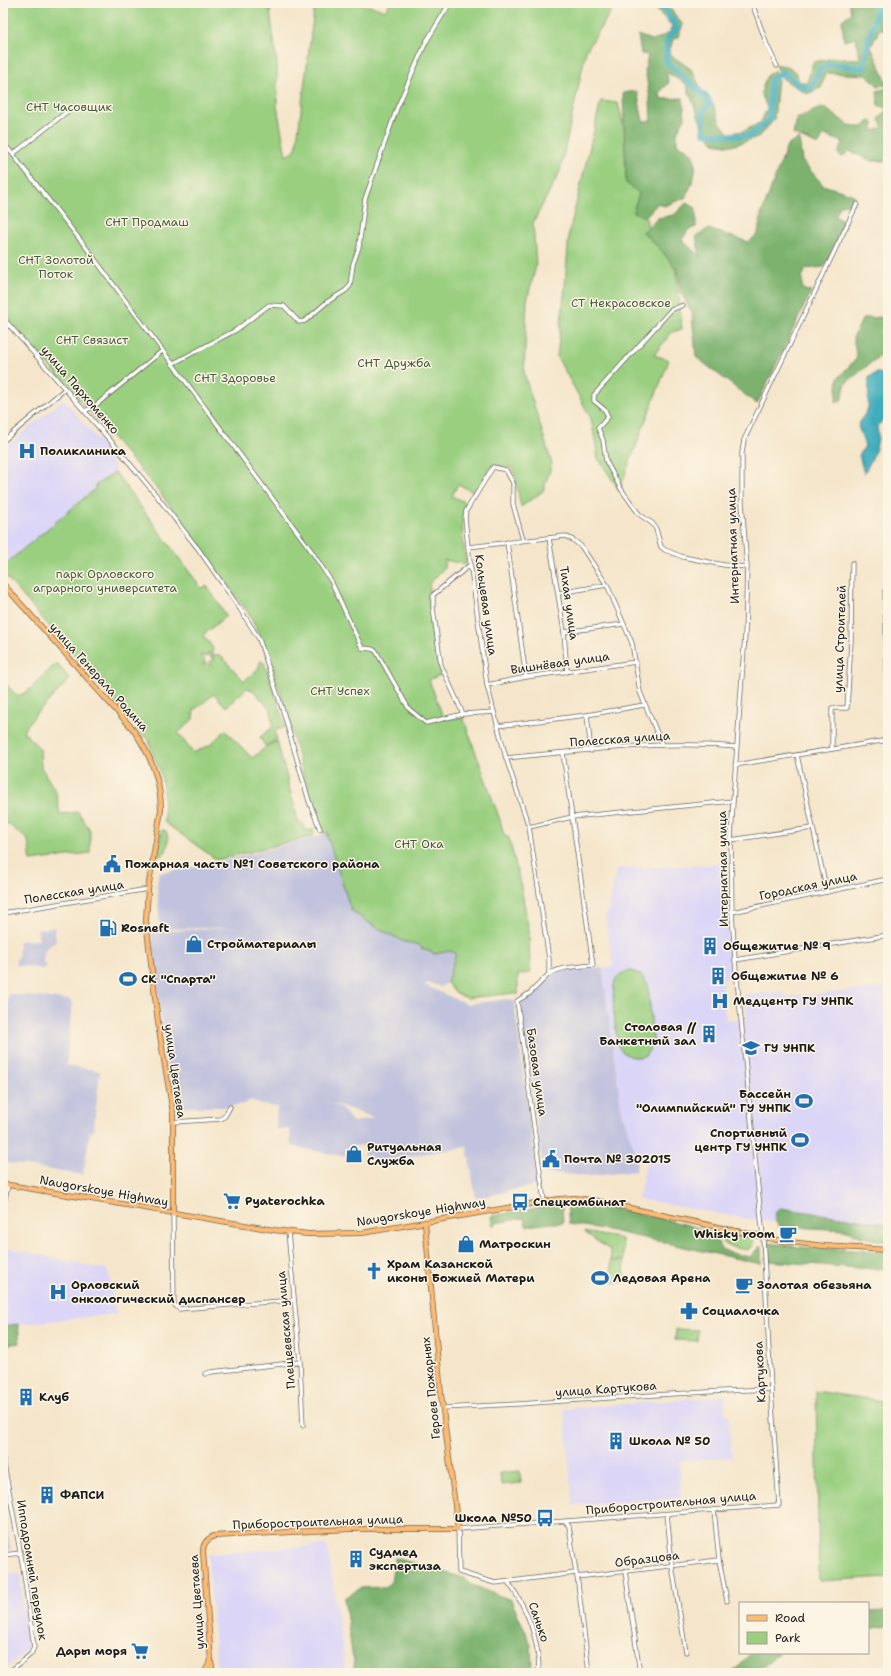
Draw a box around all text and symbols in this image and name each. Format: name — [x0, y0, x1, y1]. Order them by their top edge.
park label: СНТ Часовщик — [26, 99, 113, 115]
park label: СНТ Продмаш — [105, 214, 189, 230]
park label: СНТ Золотой Поток — [18, 252, 94, 282]
park label: СТ Некрасовское — [571, 295, 671, 311]
park label: СНТ Связист — [56, 332, 129, 348]
street label: улица Пархоменко — [37, 342, 123, 438]
park label: СНТ Дружба — [357, 355, 431, 371]
park label: СНТ Здоровье — [194, 370, 276, 386]
hospital icon: Поликлиника — [17, 441, 37, 461]
place label: Поликлиника — [40, 443, 127, 459]
street label: Интернатная улица — [723, 487, 743, 604]
street label: Кольцевая улица — [471, 553, 501, 657]
street label: Тихая улица — [556, 565, 582, 642]
park label: парк Орловского аграрного университета — [33, 566, 178, 596]
street label: улица Строителей — [830, 585, 850, 693]
street label: улица Генерала Родина — [46, 619, 153, 735]
street label: Вишнёвая улица — [509, 648, 611, 678]
park label: СНТ Успех — [310, 683, 370, 699]
street label: Полесская улица — [569, 727, 671, 750]
street label: Интернатная улица — [714, 810, 732, 927]
park label: СНТ Ока — [394, 836, 444, 852]
public building icon: Пожарная часть №1 Советского района — [102, 854, 122, 874]
place label: Пожарная часть №1 Советского района — [125, 856, 380, 872]
street label: Городская улица — [758, 868, 859, 904]
street label: Полесская улица — [23, 876, 125, 908]
fuel station icon: Rosneft — [98, 918, 118, 938]
place label: Rosneft — [121, 920, 170, 936]
shop icon: Стройматериалы — [184, 934, 204, 954]
place label: Стройматериалы — [207, 936, 317, 952]
building icon: Общежитие № 9 — [700, 936, 720, 956]
place label: Общежитие № 9 — [723, 938, 831, 954]
building icon: Общежитие № 6 — [708, 966, 728, 986]
place label: Общежитие № 6 — [731, 968, 839, 984]
sports icon: СК "Спарта" — [118, 969, 138, 989]
place label: СК "Спарта" — [141, 971, 216, 987]
hospital icon: Медцентр ГУ УНПК — [710, 991, 730, 1011]
place label: Медцентр ГУ УНПК — [733, 993, 854, 1009]
place label: Столовая // Банкетный зал — [599, 1019, 697, 1049]
street label: улица Цветаева — [160, 1023, 190, 1120]
building icon: Столовая // Банкетный зал — [699, 1024, 719, 1044]
street label: Базовая улица — [523, 1027, 551, 1118]
school or university icon: ГУ УНПК — [741, 1038, 761, 1058]
place label: ГУ УНПК — [764, 1040, 816, 1056]
place label: Бассейн "Олимпийский" ГУ УНПК — [636, 1086, 792, 1116]
sports icon: Бассейн "Олимпийский" ГУ УНПК — [794, 1091, 814, 1111]
place label: Спортивный центр ГУ УНПК — [694, 1125, 788, 1155]
sports icon: Спортивный центр ГУ УНПК — [790, 1130, 810, 1150]
place label: Ритуальная Служба — [367, 1139, 442, 1169]
shop icon: Ритуальная Служба — [344, 1144, 364, 1164]
public building icon: Почта № 302015 — [541, 1149, 561, 1169]
place label: Почта № 302015 — [564, 1151, 671, 1167]
street label: Naugorskoye Highway — [38, 1172, 170, 1210]
supermarket icon: Pyaterochka — [222, 1191, 242, 1211]
bus stop icon: Спецкомбинат — [510, 1192, 530, 1212]
place label: Pyaterochka — [245, 1193, 325, 1209]
street label: Naugorskoye Highway — [355, 1194, 487, 1230]
place label: Спецкомбинат — [533, 1194, 627, 1210]
cafe icon: Whisky room — [778, 1224, 798, 1244]
place label: Whisky room — [694, 1226, 775, 1242]
shop icon: Матроскин — [456, 1234, 476, 1254]
place label: Матроскин — [479, 1236, 551, 1252]
place label: Храм Казанской иконы Божией Матери — [387, 1256, 535, 1286]
church icon: Храм Казанской иконы Божией Матери — [364, 1261, 384, 1281]
sports icon: Ледовая Арена — [590, 1268, 610, 1288]
street label: Плещеевская улица — [273, 1270, 299, 1390]
place label: Ледовая Арена — [613, 1270, 711, 1286]
cafe icon: Золотая обезьяна — [734, 1275, 754, 1295]
place label: Орловский онкологический диспансер — [71, 1277, 246, 1307]
place label: Золотая обезьяна — [757, 1277, 872, 1293]
hospital icon: Орловский онкологический диспансер — [48, 1282, 68, 1302]
pharmacy icon: Социалочка — [679, 1301, 699, 1321]
place label: Социалочка — [702, 1303, 780, 1319]
street label: Героев Пожарных — [418, 1336, 444, 1440]
street label: Картукова — [750, 1340, 770, 1403]
street label: улица Картукова — [555, 1377, 658, 1401]
building icon: Клуб — [16, 1387, 36, 1407]
place label: Клуб — [39, 1389, 69, 1405]
building icon: Школа № 50 — [606, 1431, 626, 1451]
place label: Школа № 50 — [629, 1433, 710, 1449]
building icon: ФАПСИ — [37, 1485, 57, 1505]
place label: ФАПСИ — [60, 1487, 104, 1503]
street label: Приборостроительная улица — [585, 1488, 757, 1518]
street label: Ипподромный переулок — [13, 1499, 51, 1642]
bus stop icon: Школа №50 — [535, 1508, 555, 1528]
place label: Школа №50 — [455, 1510, 532, 1526]
street label: Приборостроительная улица — [232, 1511, 404, 1533]
place label: Судмед экспертиза — [369, 1544, 442, 1574]
street label: Образцова — [614, 1547, 681, 1571]
building icon: Судмед экспертиза — [346, 1549, 366, 1569]
street label: улица Цветаева — [186, 1553, 208, 1650]
street label: Санько — [525, 1600, 553, 1644]
legend — [739, 1602, 869, 1654]
text: Road — [775, 1610, 806, 1626]
text: Park — [775, 1630, 801, 1646]
supermarket icon: Дары моря — [130, 1641, 150, 1661]
place label: Дары моря — [56, 1643, 127, 1659]

